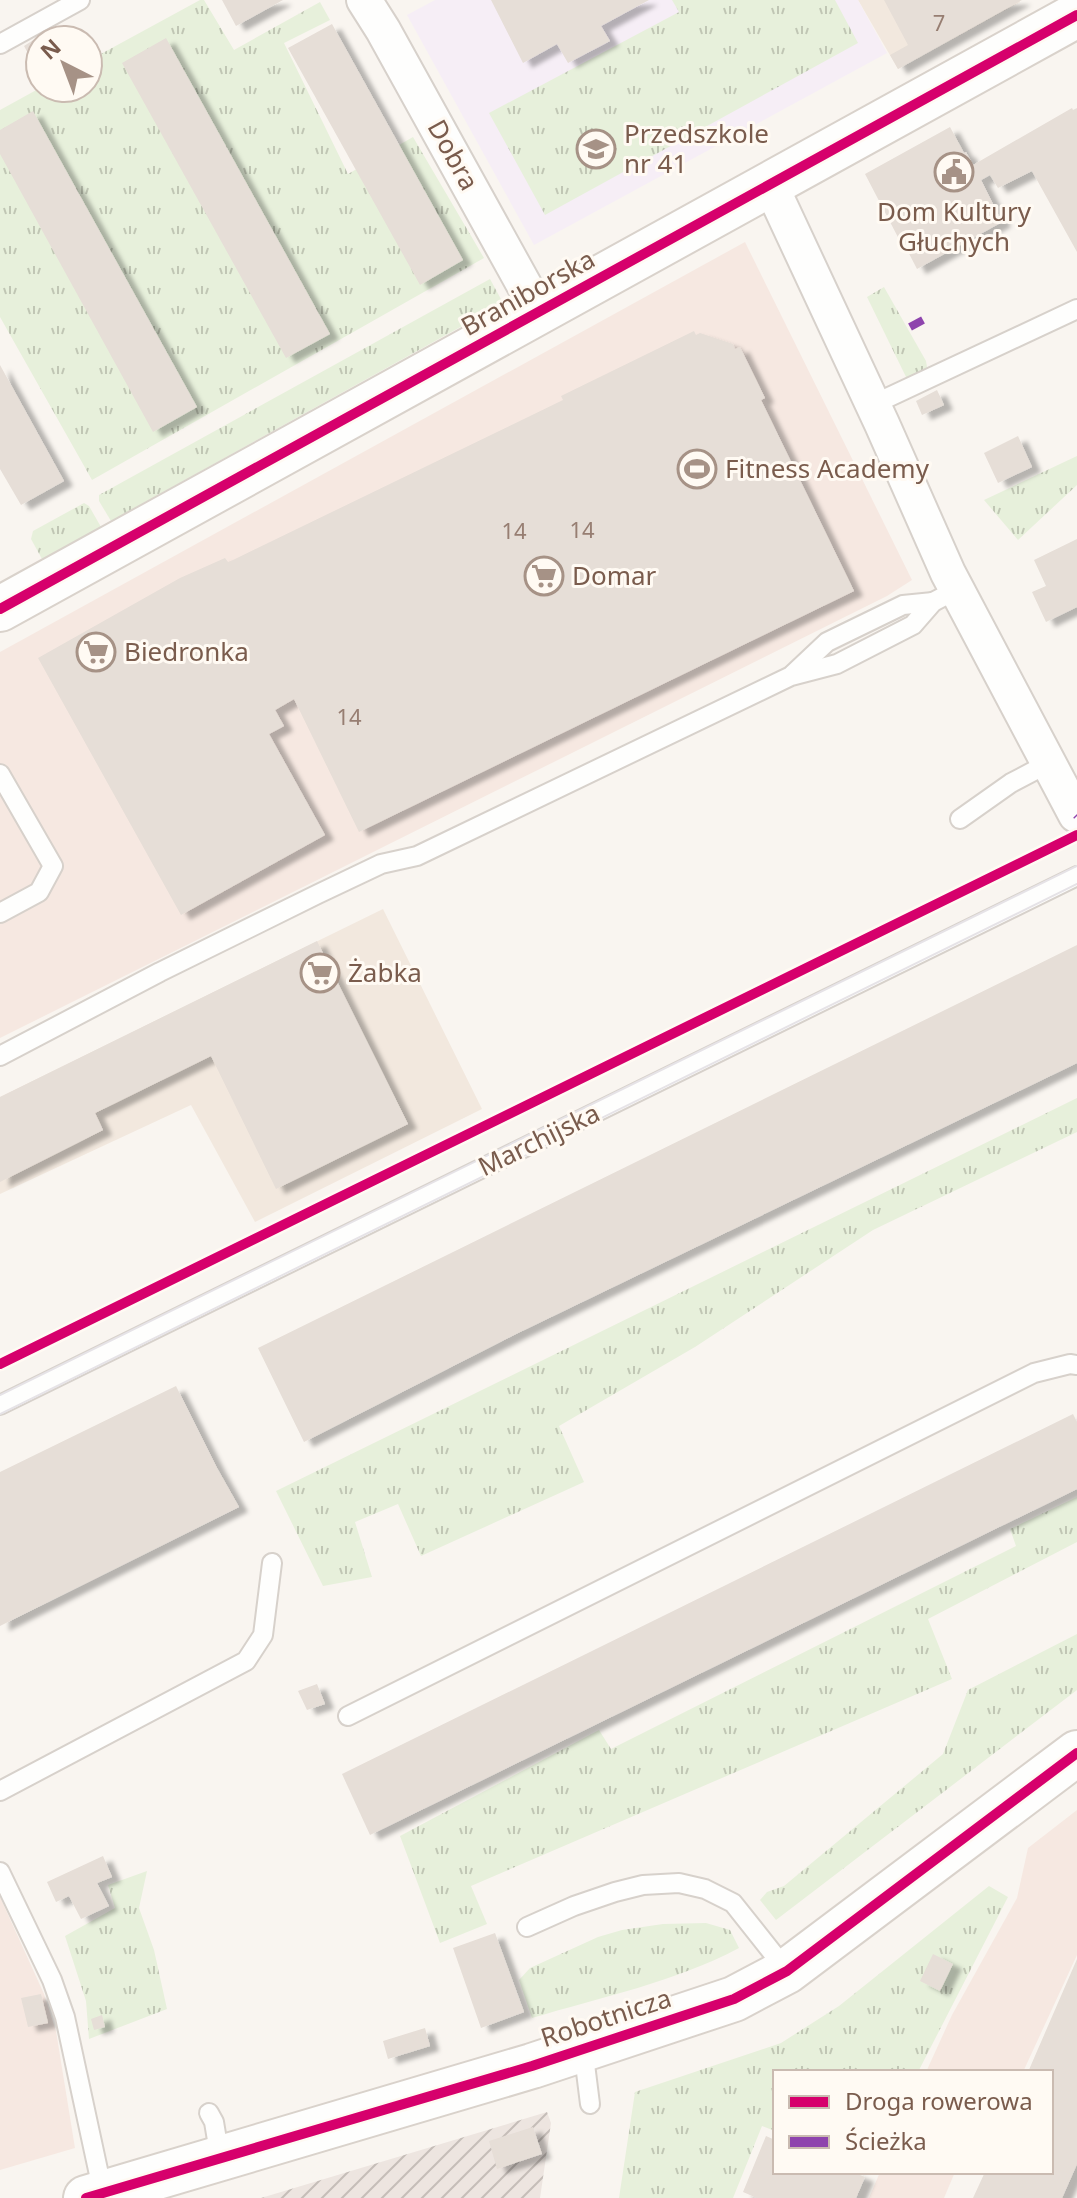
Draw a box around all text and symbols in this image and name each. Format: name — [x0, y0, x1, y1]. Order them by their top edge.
house number: 7 — [933, 7, 945, 37]
north arrow — [24, 24, 104, 104]
text: N — [33, 31, 67, 66]
street label: Dobra — [420, 113, 488, 196]
place label: Przedszkole nr 41 — [624, 115, 769, 181]
school or university icon: Przedszkole nr 41 — [575, 128, 617, 170]
public building icon: Dom Kultury Głuchych — [933, 151, 975, 193]
place label: Dom Kultury Głuchych — [877, 193, 1032, 259]
street label: Braniborska — [454, 241, 601, 344]
sports icon: Fitness Academy — [676, 448, 718, 490]
place label: Fitness Academy — [725, 450, 930, 486]
house number: 14 — [569, 514, 595, 544]
house number: 14 — [501, 515, 527, 545]
supermarket icon: Domar — [523, 555, 565, 597]
place label: Domar — [572, 557, 657, 593]
supermarket icon: Biedronka — [75, 631, 117, 673]
place label: Biedronka — [124, 633, 249, 669]
house number: 14 — [336, 701, 362, 731]
supermarket icon: Żabka — [299, 952, 341, 994]
place label: Żabka — [348, 954, 422, 990]
street label: Marchijska — [472, 1094, 605, 1184]
street label: Robotnicza — [536, 1979, 675, 2055]
legend — [773, 2070, 1053, 2174]
text: Droga rowerowa — [845, 2084, 1033, 2117]
text: Ścieżka — [845, 2124, 927, 2157]

